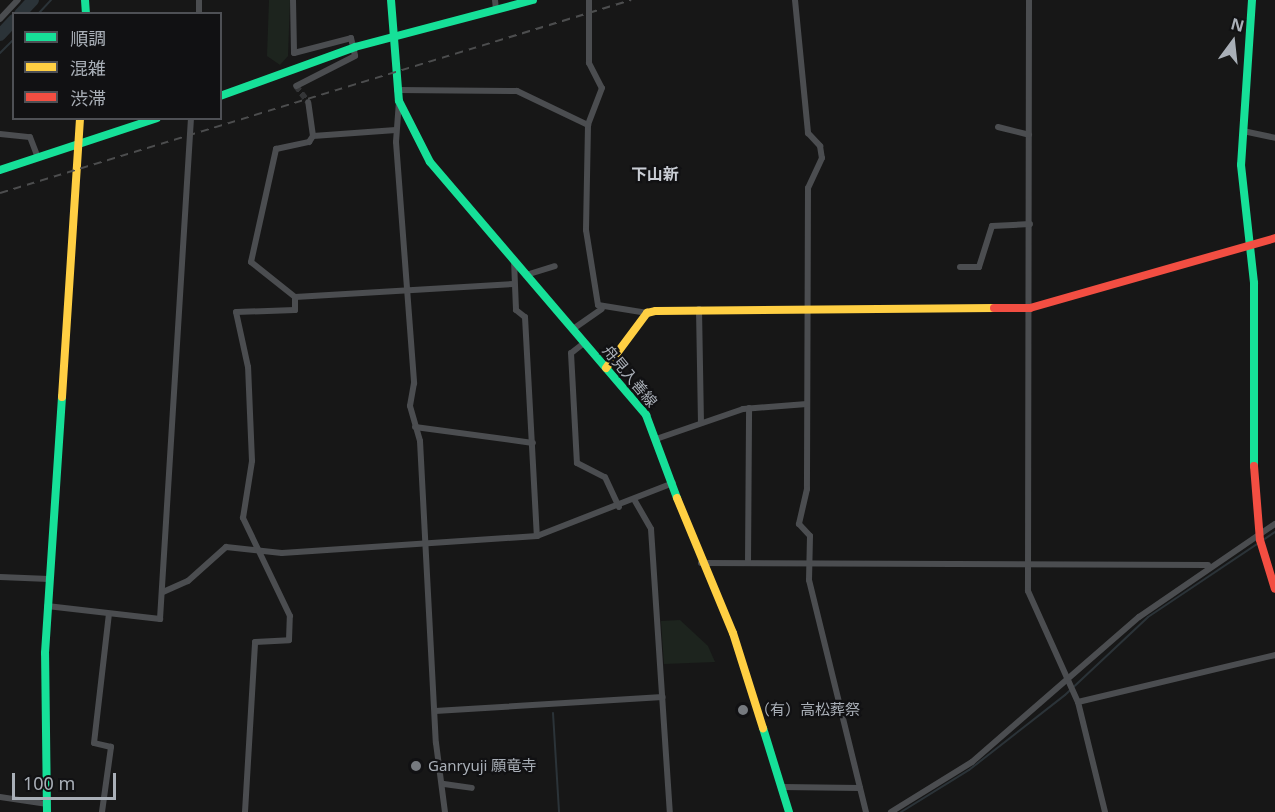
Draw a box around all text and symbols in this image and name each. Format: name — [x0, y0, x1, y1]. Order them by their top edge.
legend — [12, 12, 222, 120]
north arrow — [1203, 12, 1263, 72]
text: N — [1229, 12, 1247, 37]
text: 順調 — [70, 26, 106, 50]
text: 混雑 — [70, 56, 106, 80]
text: 渋滞 — [70, 86, 106, 110]
district label: 下山新 — [631, 164, 679, 184]
street label: 舟見入善線 — [599, 341, 661, 411]
place label: （有）高松葬祭 — [755, 701, 860, 719]
marker: （有）高松葬祭 — [736, 703, 750, 717]
place label: Ganryuji 願竜寺 — [428, 757, 536, 775]
marker: Ganryuji 願竜寺 — [409, 759, 423, 773]
scale bar — [15, 761, 118, 799]
text: 100 m — [23, 771, 75, 795]

